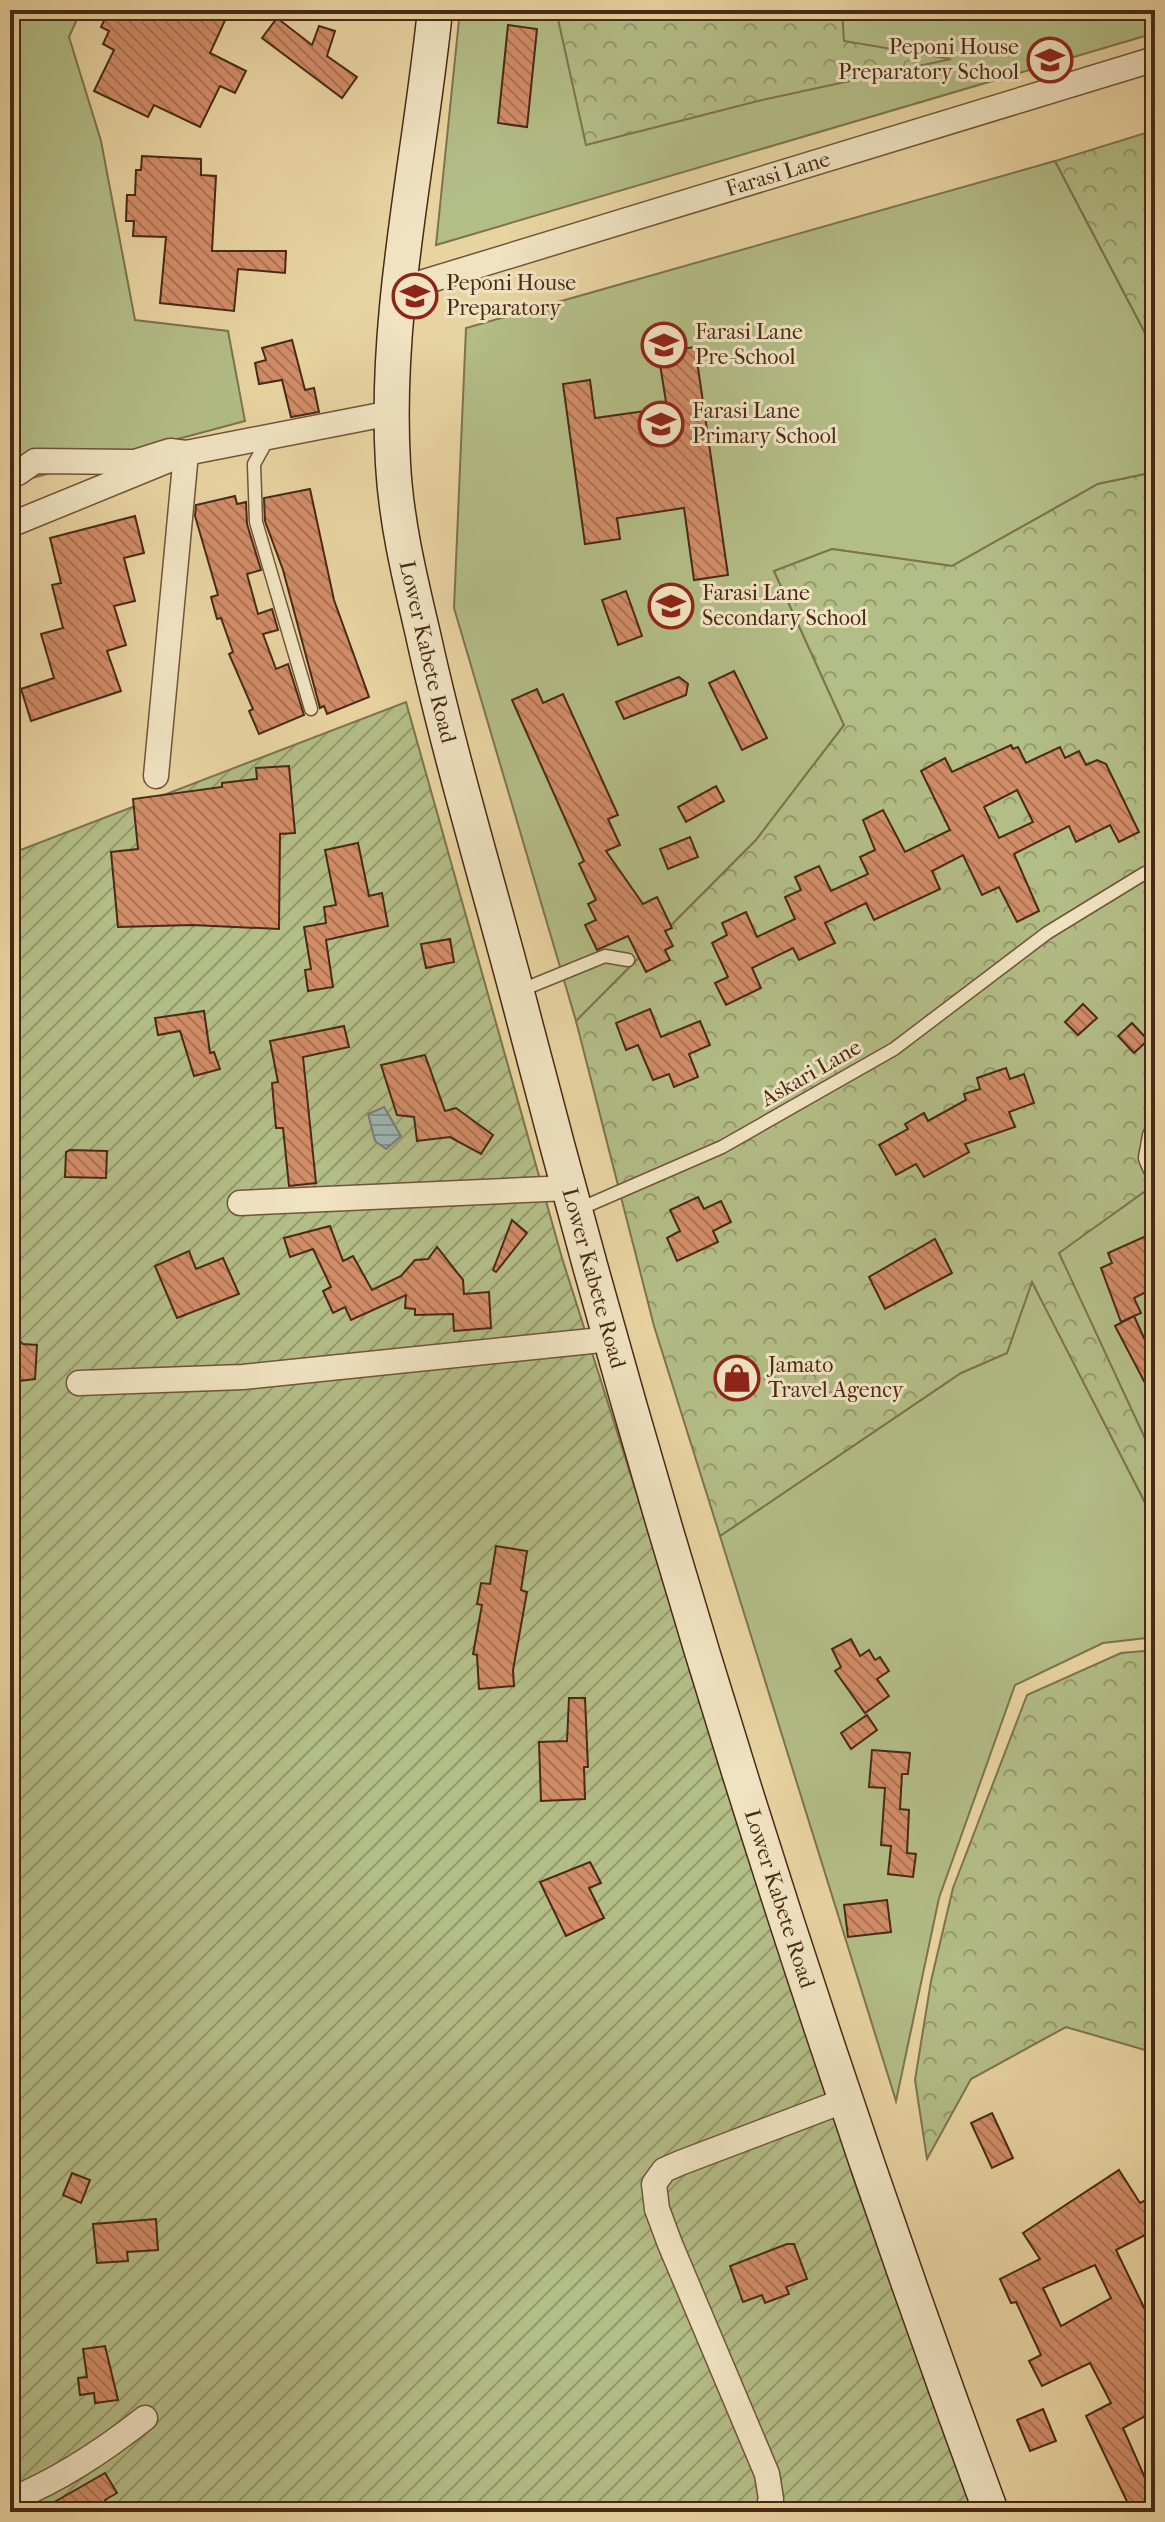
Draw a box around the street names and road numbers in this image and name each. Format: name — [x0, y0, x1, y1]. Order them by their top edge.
street label: Farasi Lane — [722, 146, 833, 202]
street label: Lower Kabete Road — [394, 559, 462, 747]
street label: Askari Lane — [755, 1034, 866, 1113]
street label: Lower Kabete Road — [556, 1185, 631, 1372]
street label: Lower Kabete Road — [739, 1806, 821, 1993]

